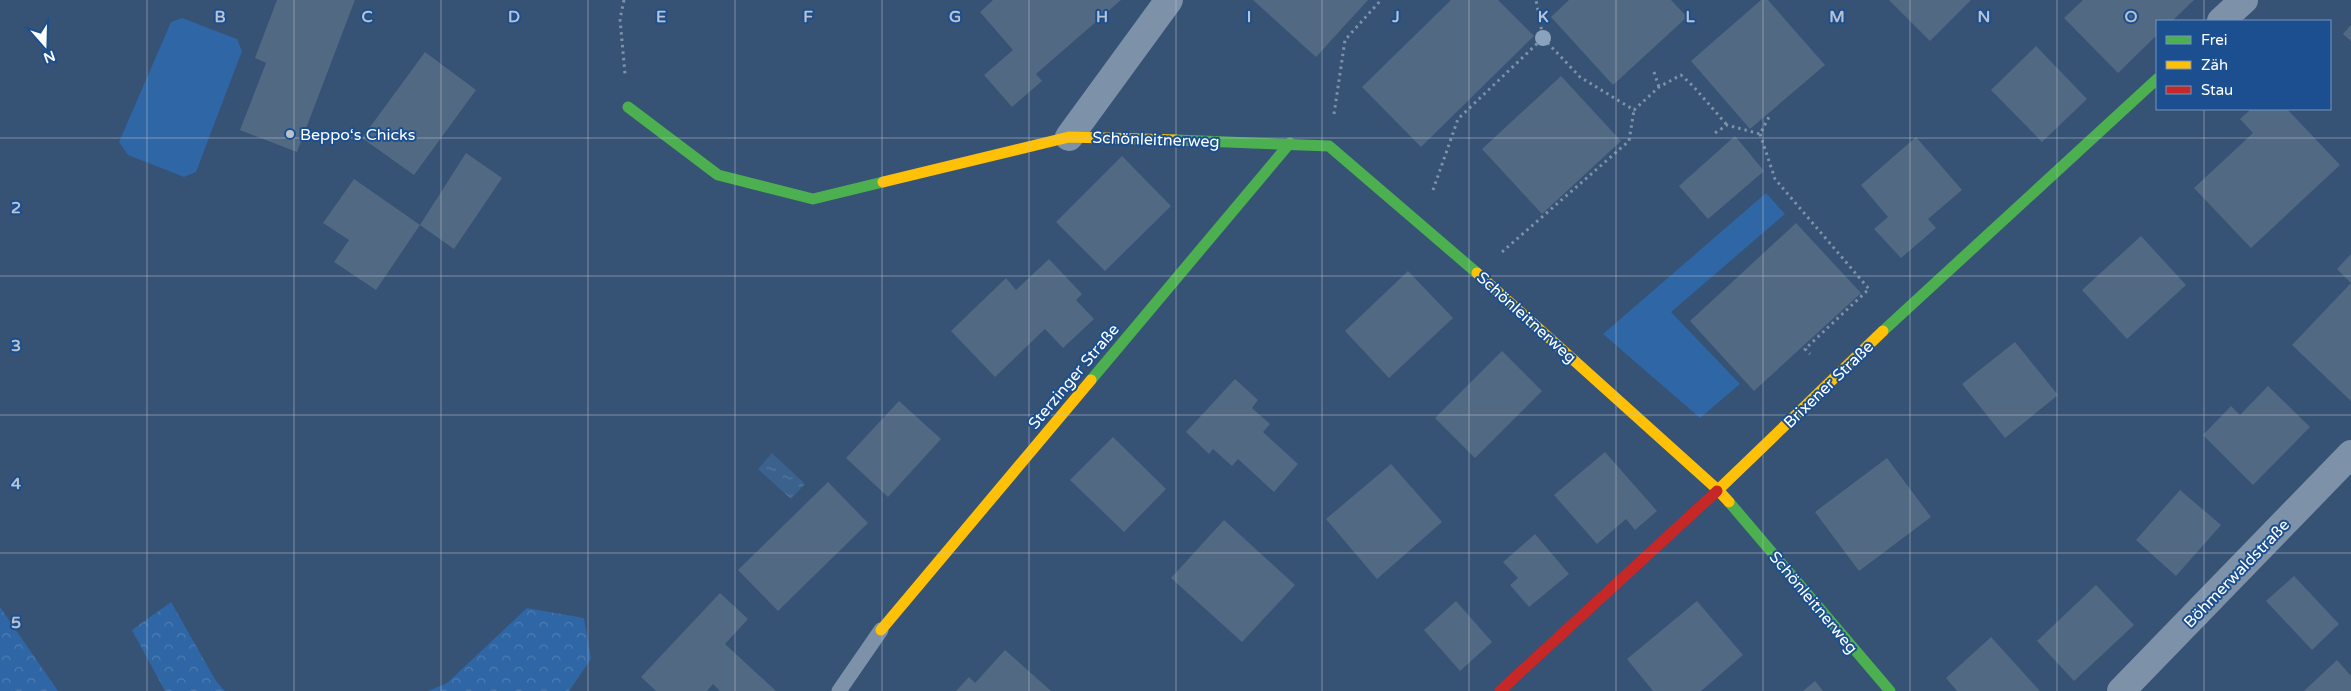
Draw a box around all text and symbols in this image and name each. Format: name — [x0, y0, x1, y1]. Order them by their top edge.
text: B — [214, 7, 226, 27]
text: C — [361, 7, 373, 27]
text: D — [508, 7, 520, 27]
text: E — [656, 7, 666, 27]
text: F — [803, 7, 813, 27]
text: G — [949, 7, 961, 27]
text: H — [1096, 7, 1108, 27]
text: I — [1247, 7, 1251, 27]
text: J — [1391, 7, 1400, 27]
text: K — [1538, 7, 1549, 27]
text: L — [1685, 7, 1695, 27]
text: M — [1829, 7, 1845, 27]
text: N — [1978, 7, 1990, 27]
text: O — [2125, 7, 2138, 27]
north arrow — [20, 20, 70, 70]
legend — [2156, 20, 2331, 110]
text: Frei — [2201, 31, 2227, 49]
text: N — [41, 47, 57, 67]
text: Zäh — [2201, 56, 2228, 74]
text: Stau — [2201, 81, 2233, 99]
place label: Beppo‘s Chicks — [300, 125, 415, 145]
marker: Beppo‘s Chicks — [284, 128, 296, 140]
street label: Schönleitnerweg — [1092, 128, 1220, 152]
text: 2 — [11, 198, 21, 218]
street label: Schönleitnerweg — [1472, 268, 1580, 368]
street label: Sterzinger Straße — [1024, 320, 1124, 433]
text: 3 — [11, 336, 21, 356]
street label: Brixener Straße — [1780, 337, 1878, 433]
text: 4 — [11, 474, 21, 494]
street label: Böhmerwaldstraße — [2180, 515, 2294, 632]
street label: Schönleitnerweg — [1765, 547, 1862, 658]
text: 5 — [11, 613, 21, 633]

